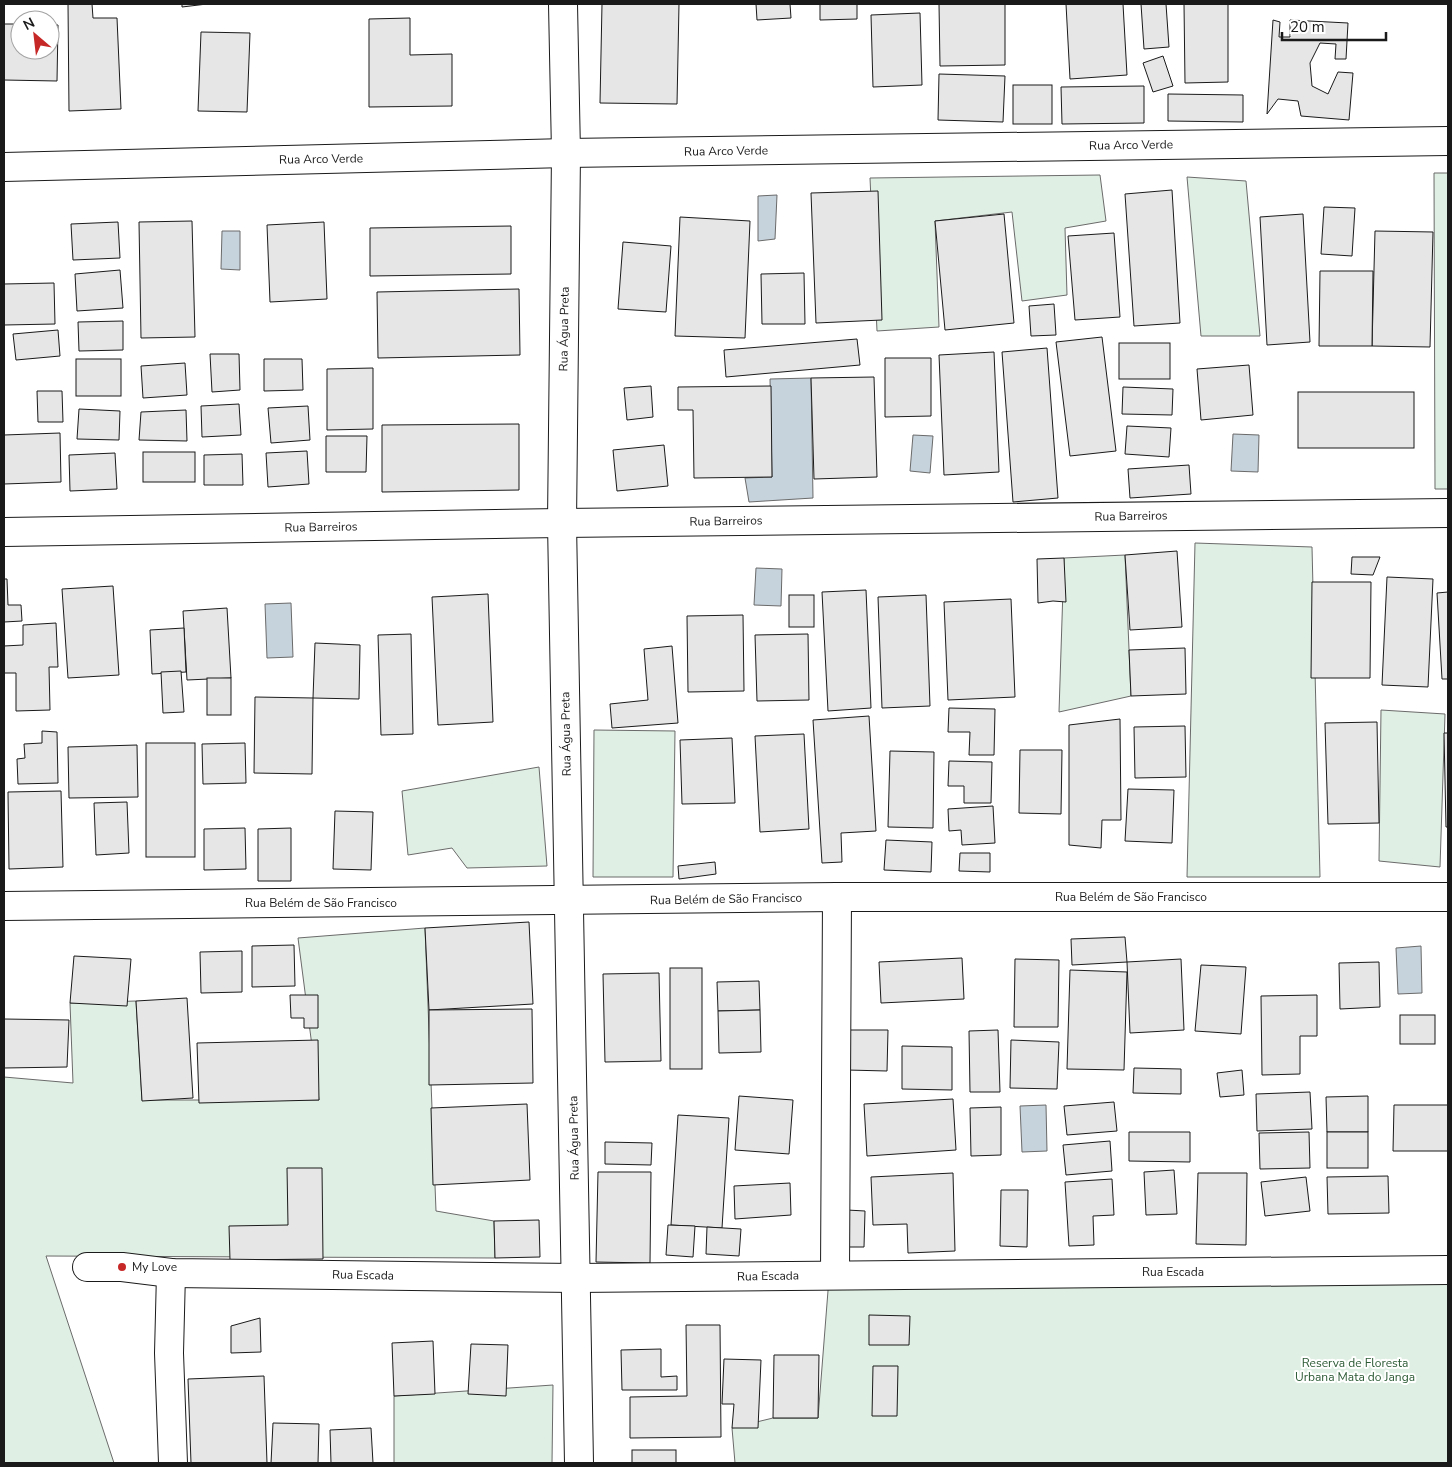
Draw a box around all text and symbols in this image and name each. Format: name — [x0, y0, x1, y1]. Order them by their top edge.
north arrow — [10, 10, 60, 60]
scale bar — [1282, 10, 1386, 42]
text: N — [20, 13, 38, 35]
text: 20 m — [1290, 17, 1325, 37]
street label: Rua Arco Verde — [1089, 136, 1173, 154]
street label: Rua Arco Verde — [684, 142, 768, 160]
street label: Rua Arco Verde — [279, 150, 363, 168]
street label: Rua Água Preta — [555, 286, 573, 372]
street label: Rua Barreiros — [1094, 507, 1168, 525]
street label: Rua Barreiros — [689, 512, 763, 530]
street label: Rua Barreiros — [284, 518, 358, 536]
street label: Rua Água Preta — [557, 691, 575, 777]
street label: Rua Belém de São Francisco — [1055, 889, 1207, 905]
street label: Rua Belém de São Francisco — [650, 890, 802, 908]
street label: Rua Belém de São Francisco — [245, 895, 397, 911]
street label: Rua Água Preta — [565, 1095, 583, 1181]
place label: My Love — [132, 1259, 177, 1275]
marker: My Love — [116, 1261, 128, 1273]
street label: Rua Escada — [1142, 1264, 1204, 1280]
street label: Rua Escada — [332, 1266, 394, 1284]
street label: Rua Escada — [737, 1267, 799, 1285]
park label: Reserva de Floresta Urbana Mata do Janga — [1295, 1355, 1415, 1385]

